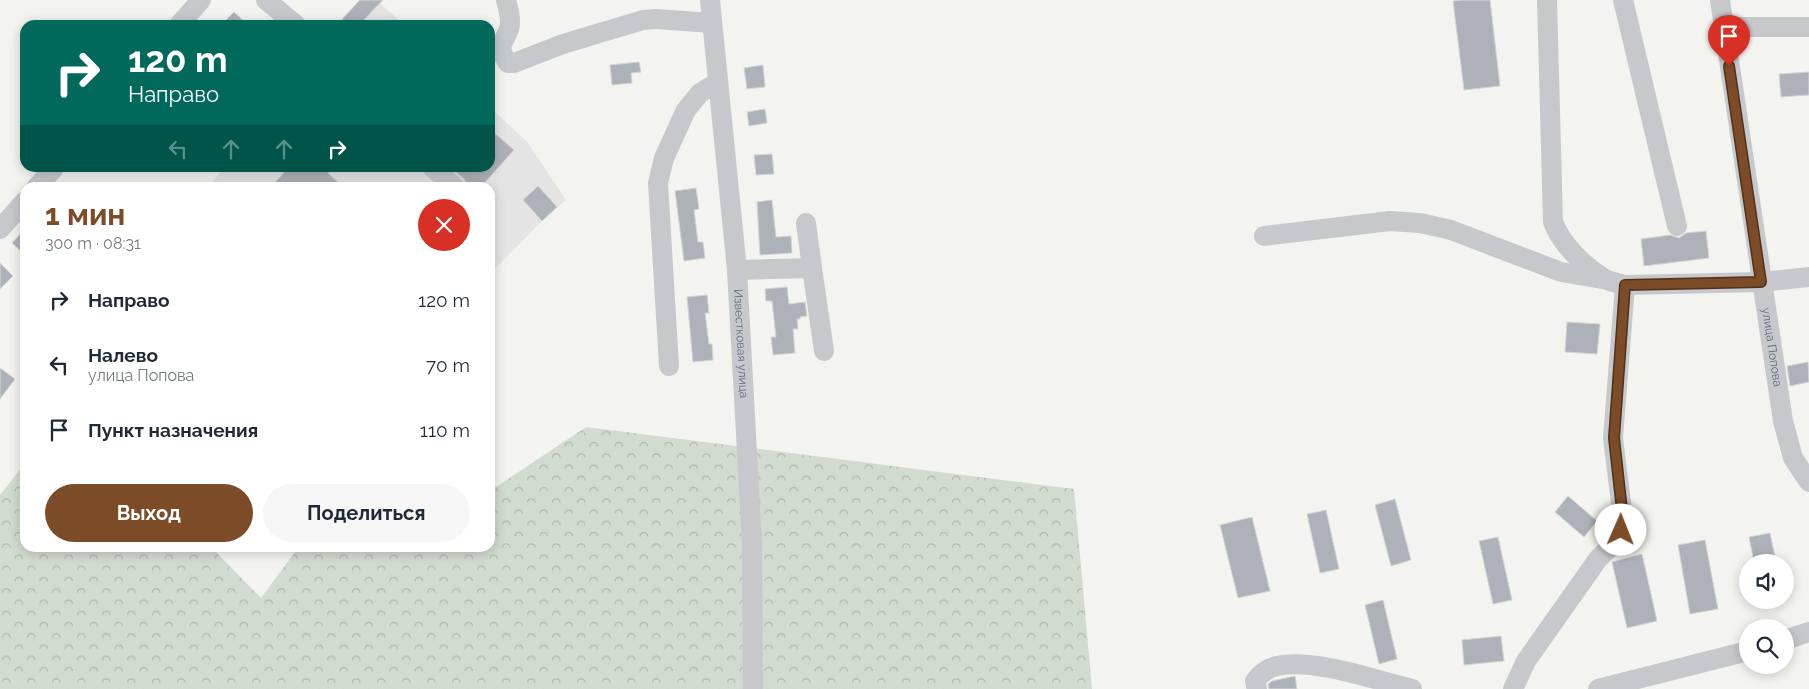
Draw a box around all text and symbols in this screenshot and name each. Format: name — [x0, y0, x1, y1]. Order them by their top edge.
pin — [1708, 15, 1750, 66]
icon: arrive — [1715, 22, 1743, 50]
text: 120 m — [128, 39, 228, 80]
icon: right — [45, 40, 110, 105]
text: Направо — [128, 81, 219, 107]
icon: left — [164, 135, 192, 163]
icon: ahead — [217, 135, 245, 163]
icon: ahead — [270, 135, 298, 163]
icon: right — [323, 135, 351, 163]
text: 1 мин — [45, 197, 125, 232]
button: close — [418, 199, 470, 251]
text: 300 m · 08:31 — [45, 234, 141, 253]
icon: right — [45, 286, 73, 314]
text: Направо — [88, 289, 169, 311]
text: 120 m — [418, 289, 470, 311]
street label: Известковая улица — [731, 289, 751, 399]
street label: улица Попова — [1759, 307, 1785, 388]
text: Налево — [88, 344, 158, 366]
icon: left — [45, 351, 73, 379]
text: 70 m — [426, 354, 470, 376]
text: улица Попова — [88, 366, 194, 385]
icon: arrive — [45, 416, 73, 444]
text: Пункт назначения — [88, 419, 258, 441]
text: 110 m — [420, 419, 470, 441]
button: Выход — [45, 484, 253, 542]
button: Поделиться — [263, 484, 470, 542]
position arrow — [1594, 503, 1646, 555]
map controls — [1739, 554, 1794, 674]
button: sound — [1739, 554, 1794, 609]
button: search — [1739, 619, 1794, 674]

